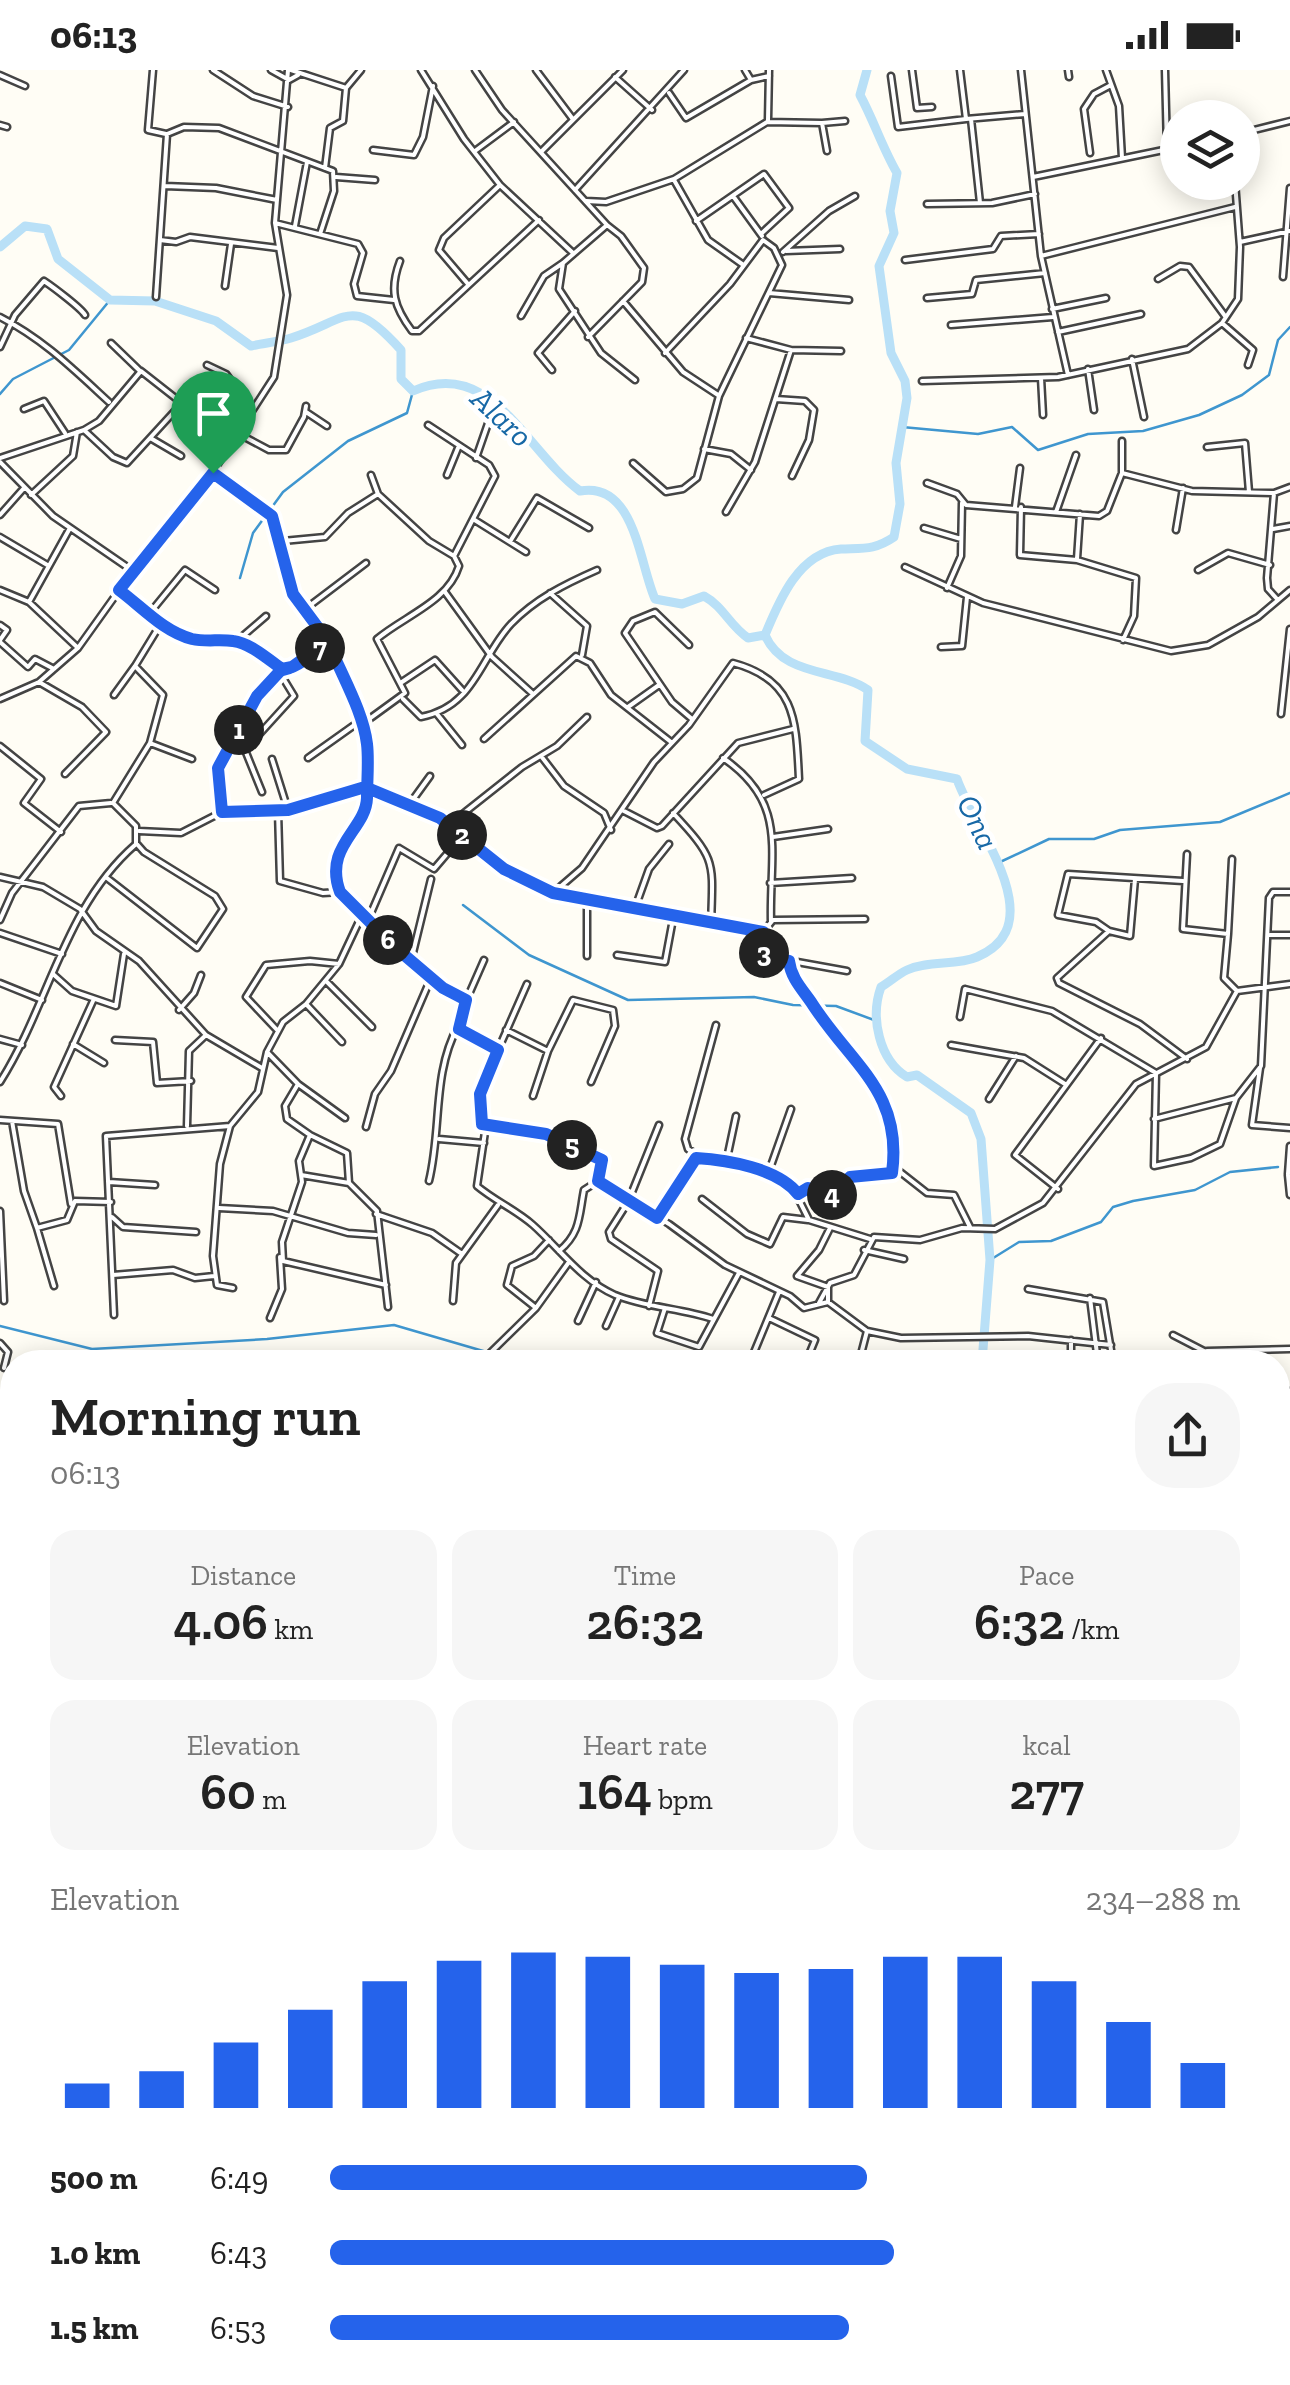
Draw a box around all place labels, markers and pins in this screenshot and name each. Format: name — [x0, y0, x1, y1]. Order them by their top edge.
pin — [171, 371, 256, 474]
pin: 7 — [295, 623, 345, 673]
pin: 1 — [214, 705, 264, 755]
pin: 2 — [437, 810, 487, 860]
pin: 6 — [363, 915, 413, 965]
pin: 3 — [739, 928, 789, 978]
pin: 5 — [547, 1120, 597, 1170]
pin: 4 — [807, 1170, 857, 1220]

